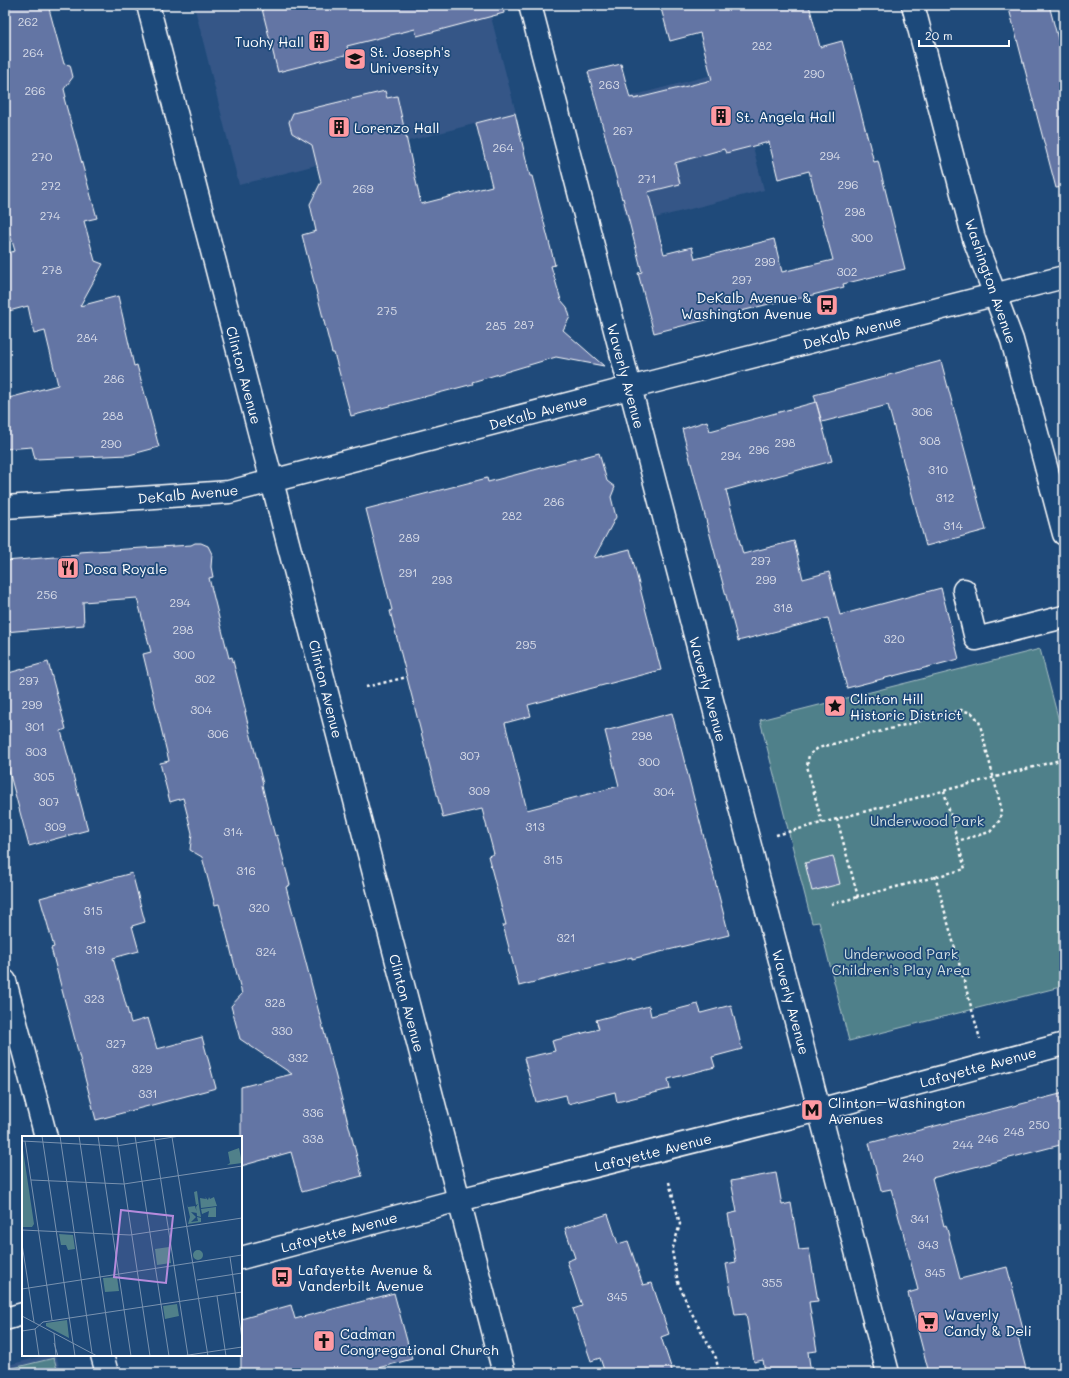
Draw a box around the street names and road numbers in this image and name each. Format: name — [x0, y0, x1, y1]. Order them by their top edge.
street label: Washington Avenue — [961, 216, 1021, 346]
street label: DeKalb Avenue — [801, 311, 903, 353]
street label: Waverly Avenue — [603, 321, 649, 431]
street label: Clinton Avenue — [222, 324, 266, 426]
street label: DeKalb Avenue — [487, 390, 589, 434]
street label: DeKalb Avenue — [137, 480, 239, 508]
street label: Waverly Avenue — [685, 634, 731, 744]
street label: Clinton Avenue — [305, 638, 347, 740]
street label: Waverly Avenue — [768, 947, 814, 1057]
street label: Clinton Avenue — [385, 952, 429, 1054]
street label: Lafayette Avenue — [918, 1042, 1038, 1092]
street label: Lafayette Avenue — [592, 1128, 714, 1176]
street label: Lafayette Avenue — [279, 1207, 399, 1257]

